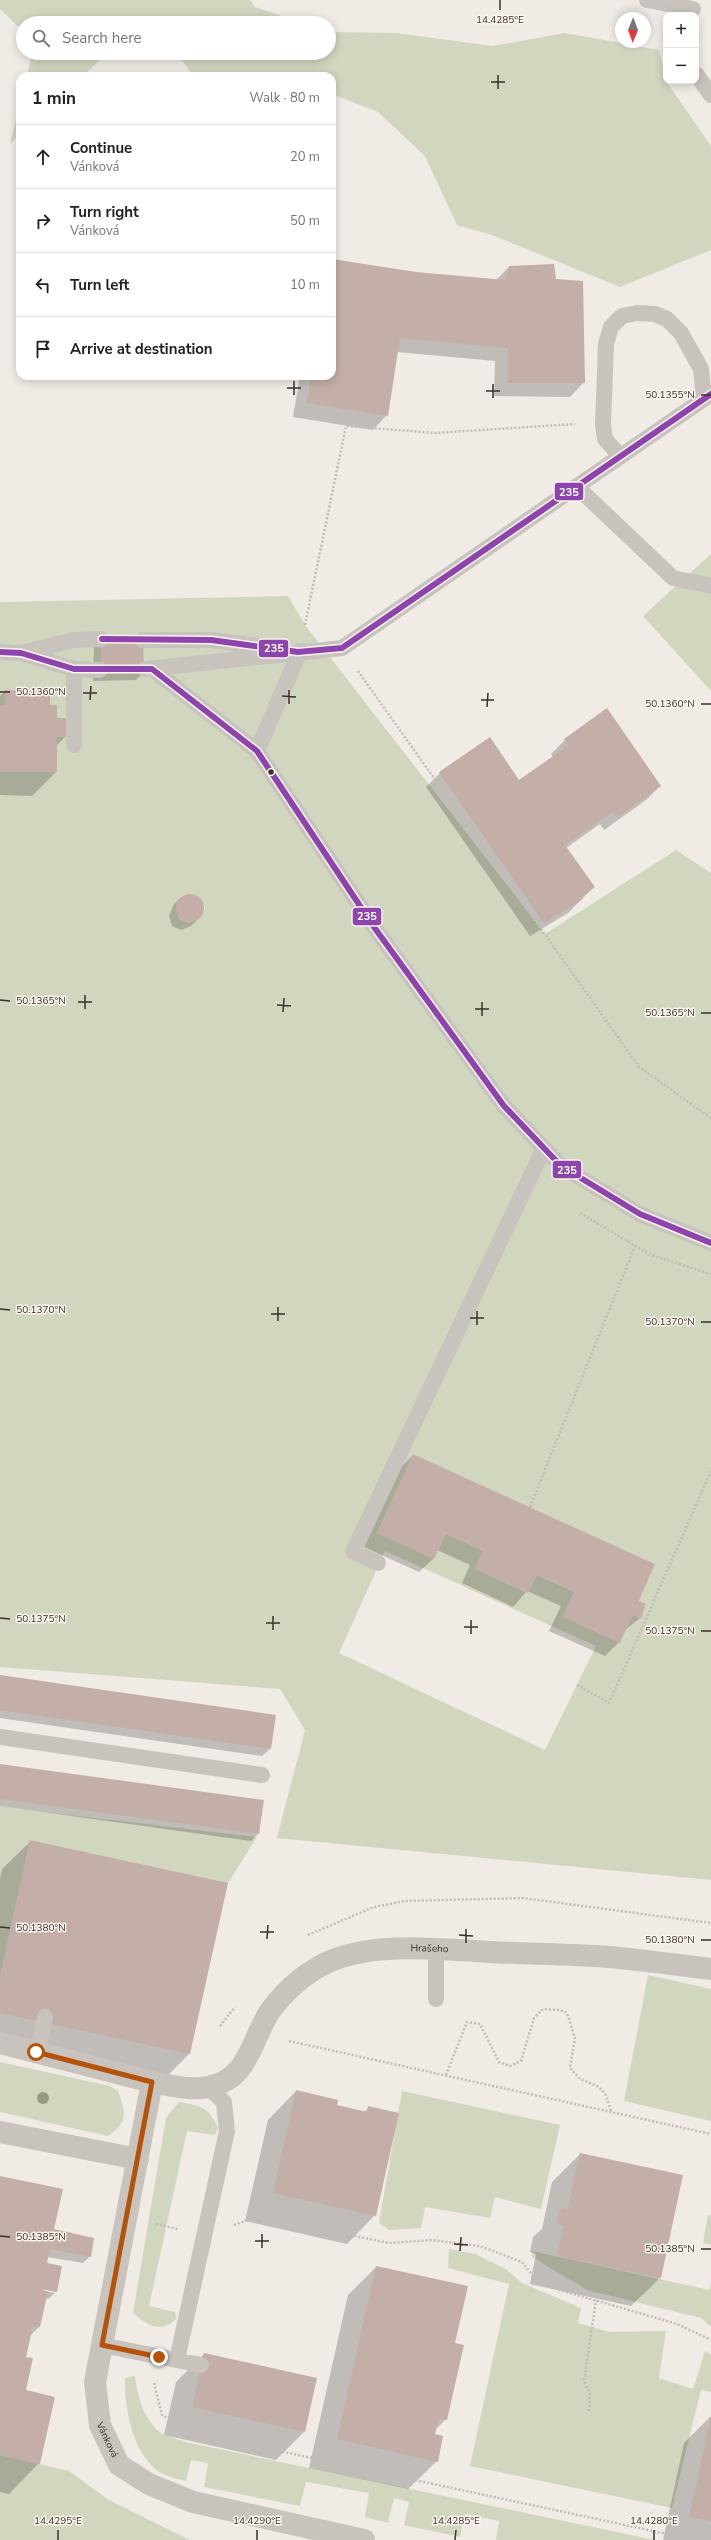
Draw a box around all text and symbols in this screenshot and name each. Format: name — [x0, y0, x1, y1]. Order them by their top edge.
north arrow — [615, 12, 651, 48]
map controls — [663, 12, 699, 84]
button: + — [663, 12, 699, 48]
text: 14.4285°E — [476, 13, 524, 27]
search box — [16, 16, 336, 60]
icon: search — [30, 27, 52, 49]
text: Search here — [62, 28, 142, 48]
button: − — [663, 48, 699, 84]
text: 1 min — [32, 87, 76, 110]
text: Walk · 80 m — [249, 89, 320, 107]
text: Continue — [70, 138, 132, 158]
icon: ahead — [32, 146, 54, 168]
text: 20 m — [290, 148, 320, 166]
text: Vánková — [70, 158, 119, 176]
text: Turn right — [70, 202, 139, 222]
icon: right — [32, 210, 54, 232]
text: 50 m — [290, 212, 320, 230]
text: Vánková — [70, 222, 119, 240]
icon: left — [32, 274, 54, 296]
text: Turn left — [70, 275, 129, 295]
text: 10 m — [290, 276, 320, 294]
icon: arrive — [32, 338, 54, 360]
text: Arrive at destination — [70, 339, 213, 359]
text: 50.1355°N — [645, 388, 695, 402]
line badge: 235 — [554, 482, 584, 501]
text: 235 — [559, 485, 579, 500]
line badge: 235 — [258, 639, 289, 658]
text: 235 — [264, 641, 284, 656]
text: 50.1360°N — [16, 685, 66, 699]
text: 50.1360°N — [645, 697, 695, 711]
unlabelled marker — [266, 767, 276, 777]
line badge: 235 — [352, 907, 382, 926]
text: 235 — [357, 909, 377, 924]
text: 50.1365°N — [16, 994, 66, 1008]
text: 50.1365°N — [645, 1006, 695, 1020]
line badge: 235 — [552, 1160, 582, 1179]
text: 235 — [557, 1163, 577, 1178]
text: 50.1370°N — [16, 1303, 66, 1317]
text: 50.1370°N — [645, 1315, 695, 1329]
text: 50.1375°N — [16, 1612, 66, 1626]
text: 50.1375°N — [645, 1624, 695, 1638]
text: 50.1380°N — [16, 1921, 66, 1935]
text: 50.1380°N — [645, 1933, 695, 1947]
street label: Hrašeho — [410, 1941, 449, 1956]
route start — [27, 2043, 45, 2061]
text: 50.1385°N — [16, 2230, 66, 2244]
text: 50.1385°N — [645, 2242, 695, 2256]
route end — [150, 2348, 168, 2366]
street label: Vánková — [92, 2419, 122, 2460]
text: 14.4295°E — [34, 2514, 82, 2528]
text: 14.4290°E — [233, 2514, 281, 2528]
text: 14.4285°E — [432, 2514, 480, 2528]
text: 14.4280°E — [630, 2514, 678, 2528]

